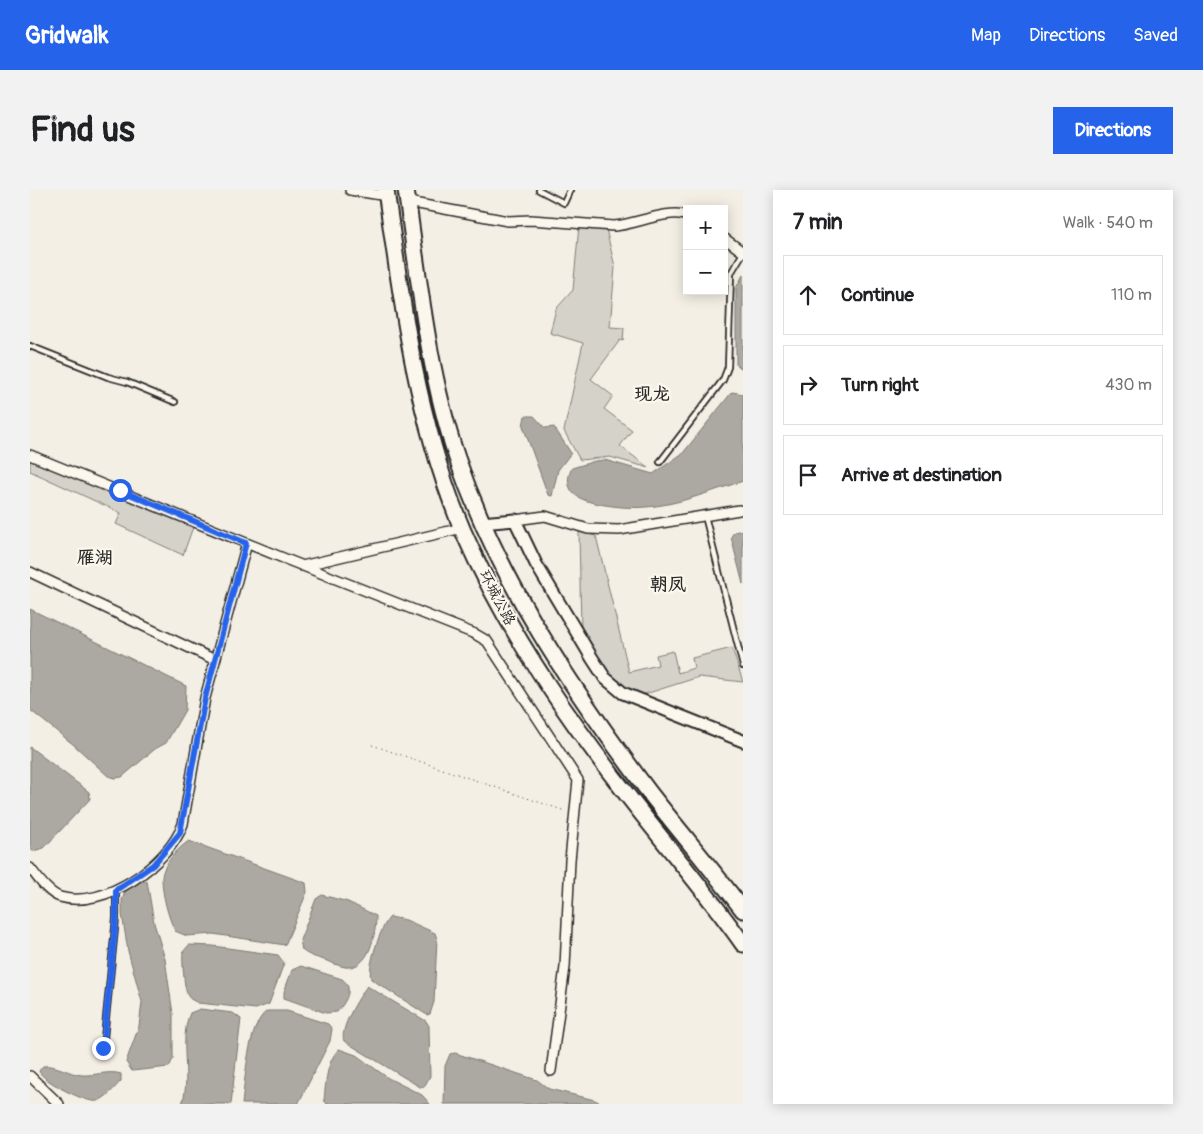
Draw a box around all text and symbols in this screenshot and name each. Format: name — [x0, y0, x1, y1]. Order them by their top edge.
text: Gridwalk — [25, 21, 109, 50]
text: Map — [971, 24, 1001, 47]
text: Directions — [1029, 24, 1105, 47]
text: Saved — [1133, 24, 1178, 47]
button: Directions — [1053, 107, 1173, 154]
text: Find us — [30, 108, 135, 152]
map controls — [683, 205, 728, 295]
button: + — [683, 205, 728, 250]
text: 7 min — [793, 209, 843, 236]
text: Walk · 540 m — [1063, 213, 1153, 233]
button: − — [683, 250, 728, 295]
icon: ahead — [794, 281, 822, 309]
text: Continue — [841, 283, 914, 307]
text: 110 m — [1111, 285, 1152, 305]
icon: right — [794, 371, 822, 399]
text: Turn right — [841, 373, 919, 397]
text: 430 m — [1105, 375, 1152, 395]
district label: 现龙 — [634, 383, 670, 406]
icon: arrive — [794, 461, 822, 489]
text: Arrive at destination — [841, 463, 1002, 487]
route start — [109, 479, 132, 502]
district label: 雁湖 — [77, 546, 113, 569]
street label: 环城公路 — [475, 567, 519, 629]
district label: 朝凤 — [650, 573, 686, 596]
route end — [92, 1037, 115, 1060]

